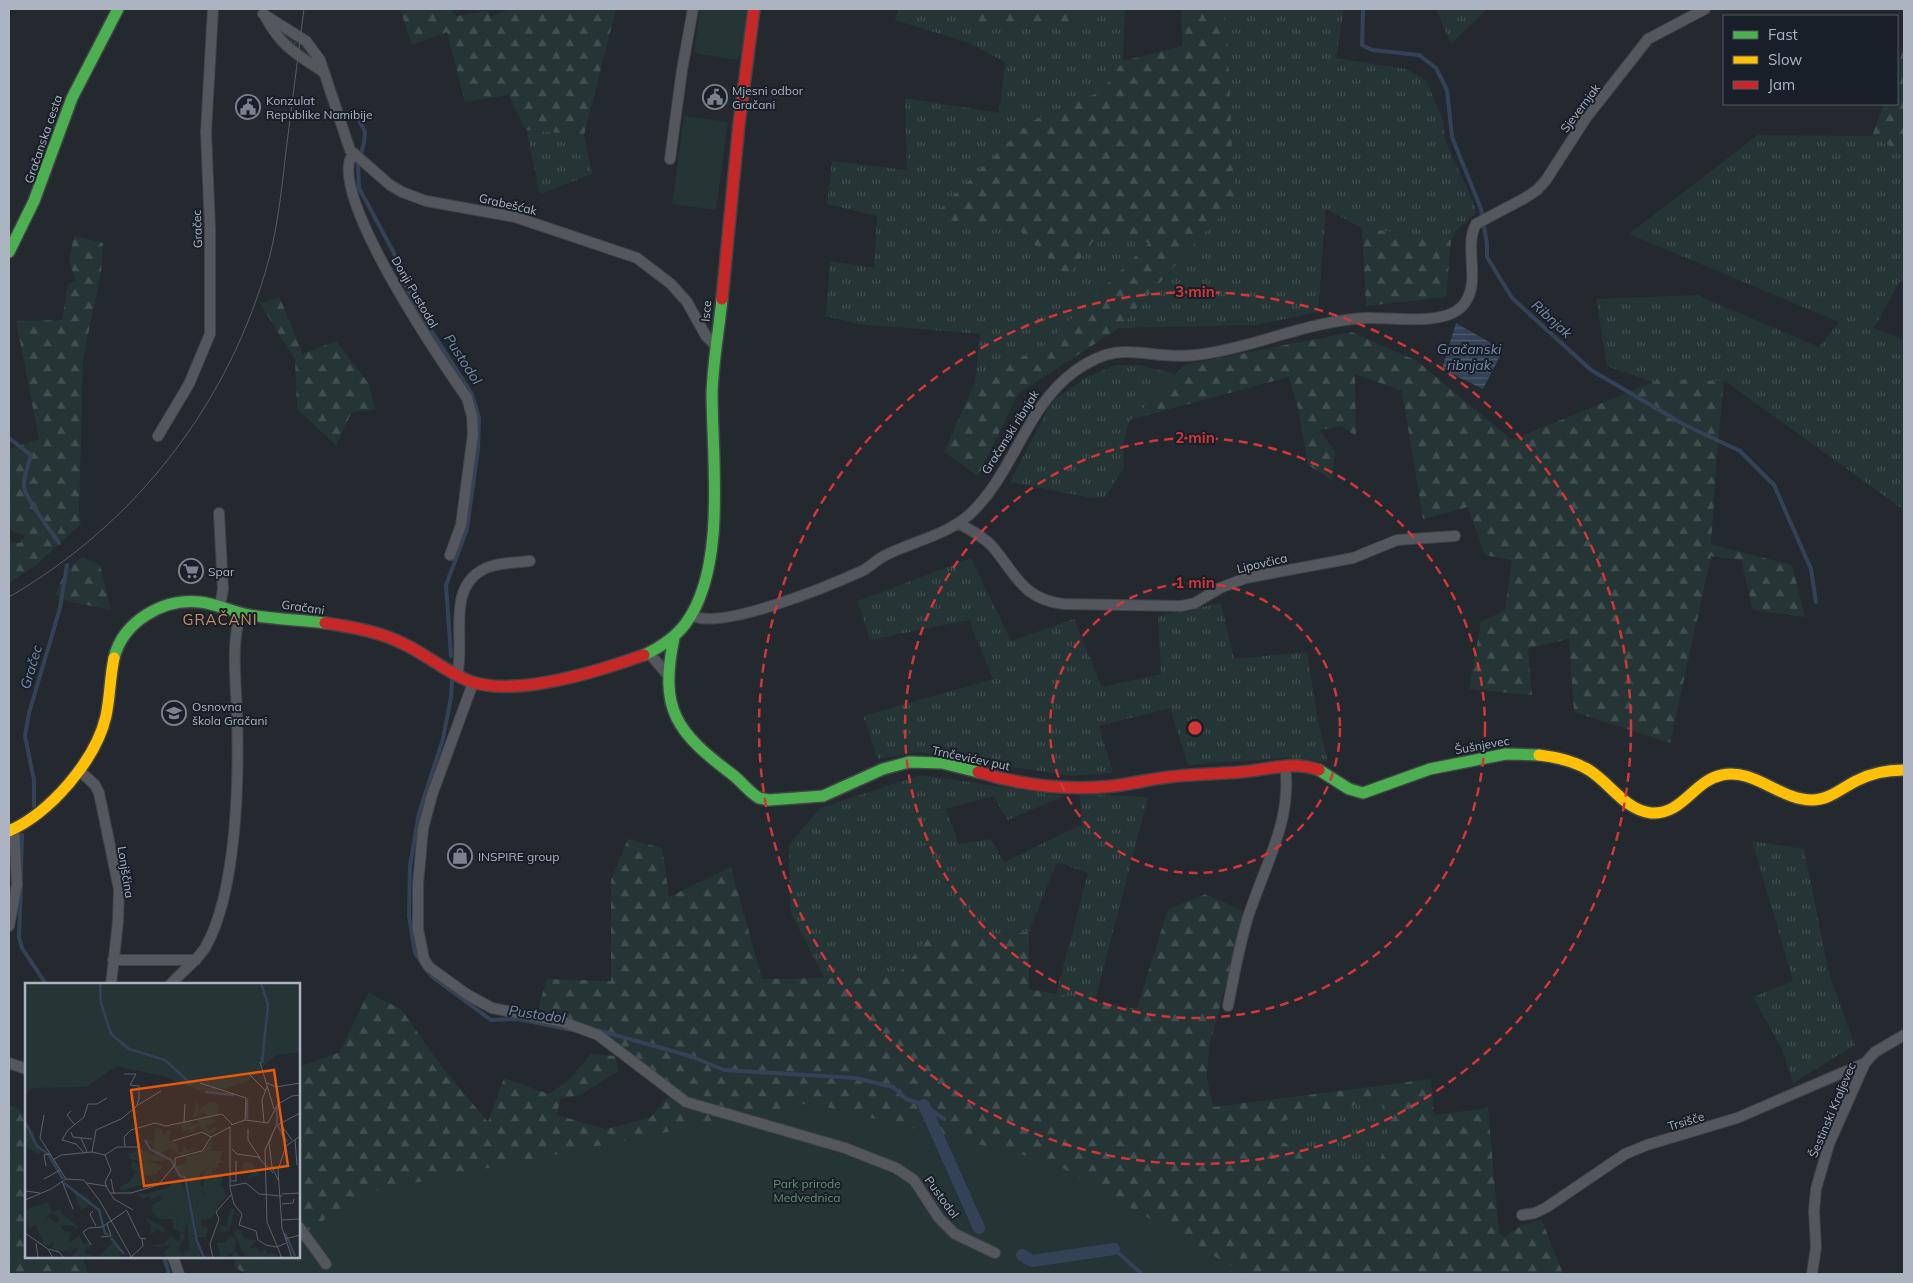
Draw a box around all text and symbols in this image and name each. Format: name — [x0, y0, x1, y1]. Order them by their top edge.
legend — [1723, 15, 1898, 105]
text: Fast — [1768, 25, 1798, 44]
text: Slow — [1768, 50, 1802, 69]
text: Jam — [1768, 75, 1795, 94]
street label: Sjevernjak — [1557, 80, 1604, 135]
place label: Mjesni odbor Gračani — [732, 83, 804, 112]
public building icon: Mjesni odbor Gračani — [702, 84, 728, 110]
street label: Gračanska cesta — [21, 93, 65, 185]
place label: Konzulat Republike Namibije — [266, 93, 372, 122]
public building icon: Konzulat Republike Namibije — [235, 94, 261, 120]
street label: Grabešćak — [477, 190, 539, 218]
street label: Gračec — [189, 209, 205, 249]
street label: Donji Pustodol — [388, 254, 442, 330]
text: 3 min — [1175, 282, 1215, 301]
water label: Ribnjak — [1528, 296, 1577, 342]
street label: Isce — [698, 300, 714, 322]
water label: Pustodol — [440, 330, 486, 388]
water label: Gračanski ribnjak — [1437, 340, 1502, 374]
street label: Gračanski ribnjak — [978, 387, 1042, 477]
text: 2 min — [1175, 428, 1215, 447]
street label: Lipovčica — [1235, 550, 1289, 576]
supermarket icon: Spar — [178, 558, 204, 584]
place label: Spar — [208, 564, 235, 579]
text: 1 min — [1175, 573, 1215, 592]
street label: Gračani — [281, 597, 326, 617]
district label: GRAČANI — [182, 610, 258, 629]
water label: Gračec — [16, 643, 46, 691]
place label: Osnovna škola Gračani — [192, 699, 267, 728]
school or university icon: Osnovna škola Gračani — [161, 700, 187, 726]
centre of rings — [1186, 719, 1204, 737]
street label: Šušnjevec — [1453, 733, 1511, 757]
street label: Trnčevićev put — [931, 742, 1011, 774]
shop icon: INSPIRE group — [447, 843, 473, 869]
street label: Lonjščina — [115, 845, 137, 899]
place label: INSPIRE group — [478, 849, 559, 864]
inset map — [25, 983, 300, 1258]
water label: Pustodol — [508, 1001, 567, 1027]
street label: Šestinski Kraljevec — [1805, 1060, 1859, 1160]
street label: Trsišče — [1666, 1108, 1706, 1134]
street label: Pustodol — [922, 1173, 962, 1221]
park label: Park prirode Medvednica — [773, 1176, 841, 1205]

